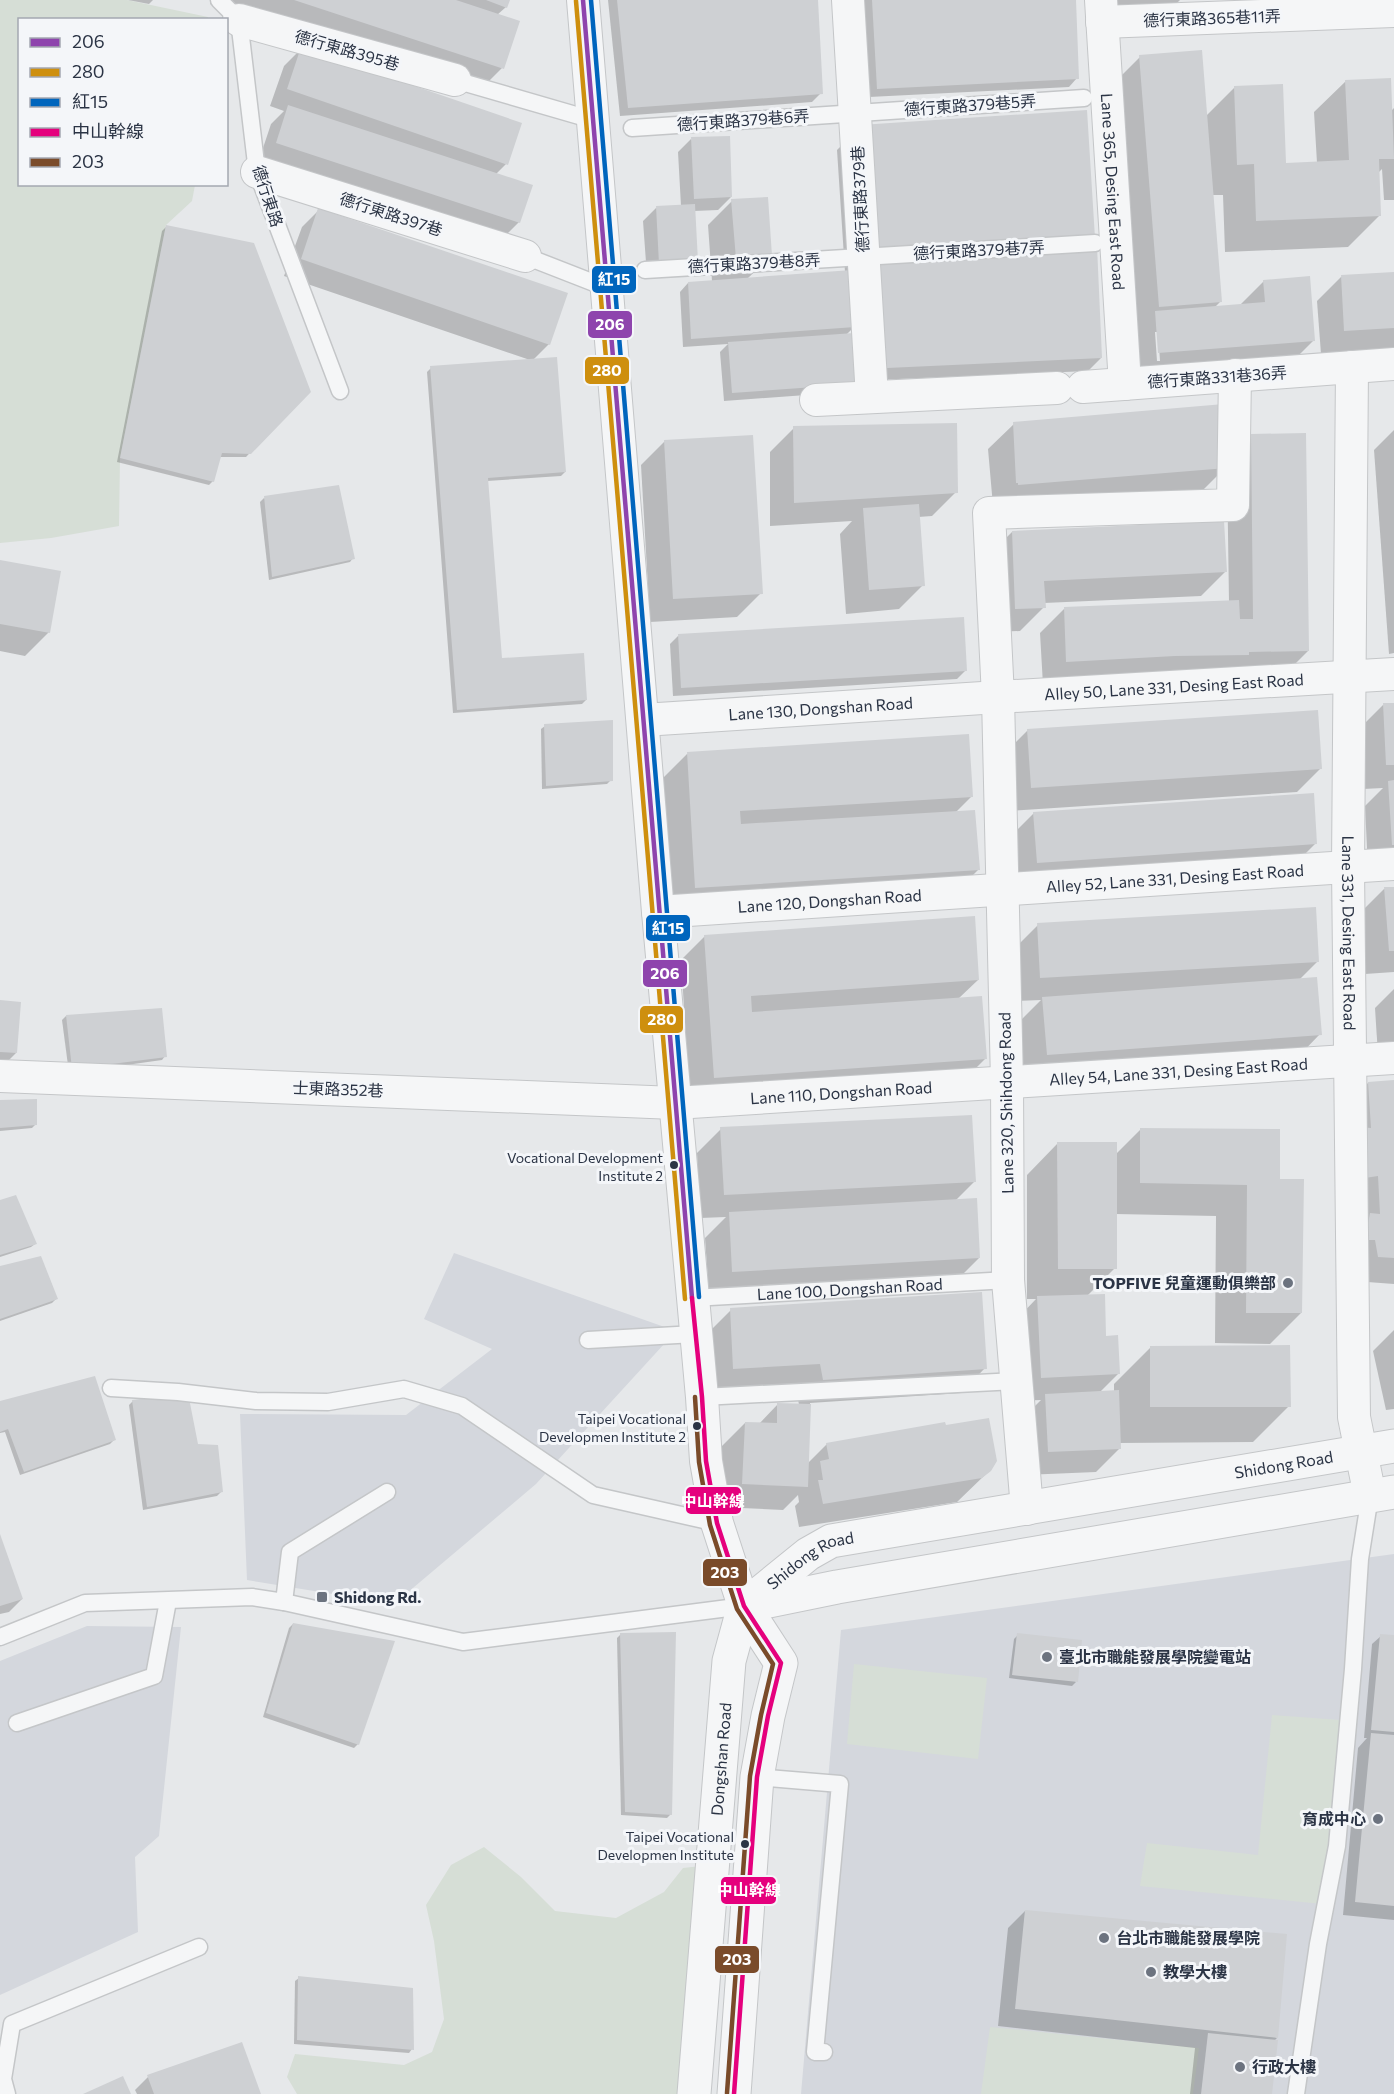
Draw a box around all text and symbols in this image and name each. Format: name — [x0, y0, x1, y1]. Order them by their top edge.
street label: 德行東路365巷11弄 — [1143, 6, 1281, 29]
legend — [18, 18, 228, 186]
street label: 德行東路395巷 — [293, 25, 402, 74]
text: 206 — [72, 30, 105, 52]
text: 280 — [72, 60, 105, 82]
text: 紅15 — [72, 90, 108, 112]
street label: 德行東路379巷5弄 — [903, 90, 1037, 119]
street label: Lane 365, Desing East Road — [1098, 92, 1129, 291]
street label: 德行東路379巷6弄 — [676, 105, 810, 134]
text: 中山幹線 — [72, 120, 144, 142]
street label: 德行東路379巷 — [847, 145, 872, 253]
text: 203 — [72, 150, 104, 172]
street label: 德行東路 — [250, 162, 287, 229]
street label: 德行東路397巷 — [337, 188, 445, 239]
street label: 德行東路379巷7弄 — [913, 237, 1045, 262]
street label: 德行東路379巷8弄 — [687, 250, 821, 275]
line badge: 紅15 — [591, 265, 637, 294]
text: 紅15 — [598, 269, 630, 288]
line badge: 206 — [587, 310, 633, 339]
text: 206 — [595, 314, 625, 333]
line badge: 280 — [584, 356, 630, 385]
text: 280 — [592, 360, 622, 379]
street label: 德行東路331巷36弄 — [1147, 362, 1287, 391]
street label: Alley 50, Lane 331, Desing East Road — [1044, 669, 1304, 703]
street label: Lane 130, Dongshan Road — [728, 693, 913, 723]
street label: Lane 331, Desing East Road — [1339, 835, 1360, 1030]
street label: Alley 52, Lane 331, Desing East Road — [1045, 860, 1304, 896]
street label: Lane 120, Dongshan Road — [737, 885, 922, 916]
line badge: 紅15 — [645, 914, 691, 942]
text: 紅15 — [652, 918, 684, 937]
line badge: 206 — [642, 959, 688, 988]
text: 206 — [650, 963, 680, 982]
line badge: 280 — [639, 1005, 684, 1034]
text: 280 — [647, 1009, 677, 1028]
street label: Lane 320, Shihdong Road — [994, 1012, 1017, 1194]
street label: Alley 54, Lane 331, Desing East Road — [1049, 1053, 1308, 1089]
street label: 士東路352巷 — [292, 1077, 384, 1100]
street label: Lane 110, Dongshan Road — [749, 1077, 933, 1107]
place label: Vocational Development Institute 2 — [507, 1149, 663, 1184]
marker: Vocational Development Institute 2 — [668, 1159, 680, 1171]
place label: TOPFIVE 兒童運動俱樂部 — [1092, 1273, 1276, 1292]
street label: Lane 100, Dongshan Road — [756, 1274, 943, 1303]
marker: TOPFIVE 兒童運動俱樂部 — [1281, 1276, 1295, 1290]
place label: Taipei Vocational Developmen Institute 2 — [539, 1410, 686, 1445]
marker: Taipei Vocational Developmen Institute 2 — [691, 1420, 703, 1432]
street label: Shidong Road — [1233, 1446, 1334, 1482]
line badge: 中山幹線 — [685, 1486, 742, 1515]
text: 中山幹線 — [681, 1491, 745, 1510]
street label: Shidong Road — [763, 1527, 855, 1593]
line badge: 203 — [702, 1558, 748, 1587]
text: 203 — [711, 1562, 739, 1581]
place label: Shidong Rd. — [334, 1587, 421, 1606]
marker: Shidong Rd. — [315, 1590, 329, 1604]
place label: 臺北市職能發展學院變電站 — [1059, 1647, 1251, 1666]
marker: 臺北市職能發展學院變電站 — [1040, 1650, 1054, 1664]
street label: Dongshan Road — [707, 1702, 735, 1816]
place label: 育成中心 — [1302, 1809, 1366, 1828]
marker: 育成中心 — [1371, 1812, 1385, 1826]
place label: Taipei Vocational Developmen Institute — [597, 1828, 734, 1863]
marker: Taipei Vocational Developmen Institute — [739, 1838, 751, 1850]
line badge: 中山幹線 — [720, 1876, 777, 1905]
text: 中山幹線 — [717, 1880, 781, 1899]
place label: 台北市職能發展學院 — [1116, 1928, 1260, 1947]
marker: 台北市職能發展學院 — [1097, 1931, 1111, 1945]
line badge: 203 — [714, 1945, 760, 1974]
text: 203 — [723, 1949, 751, 1968]
place label: 教學大樓 — [1163, 1962, 1227, 1981]
marker: 教學大樓 — [1144, 1965, 1158, 1979]
place label: 行政大樓 — [1252, 2057, 1316, 2076]
marker: 行政大樓 — [1233, 2060, 1247, 2074]

